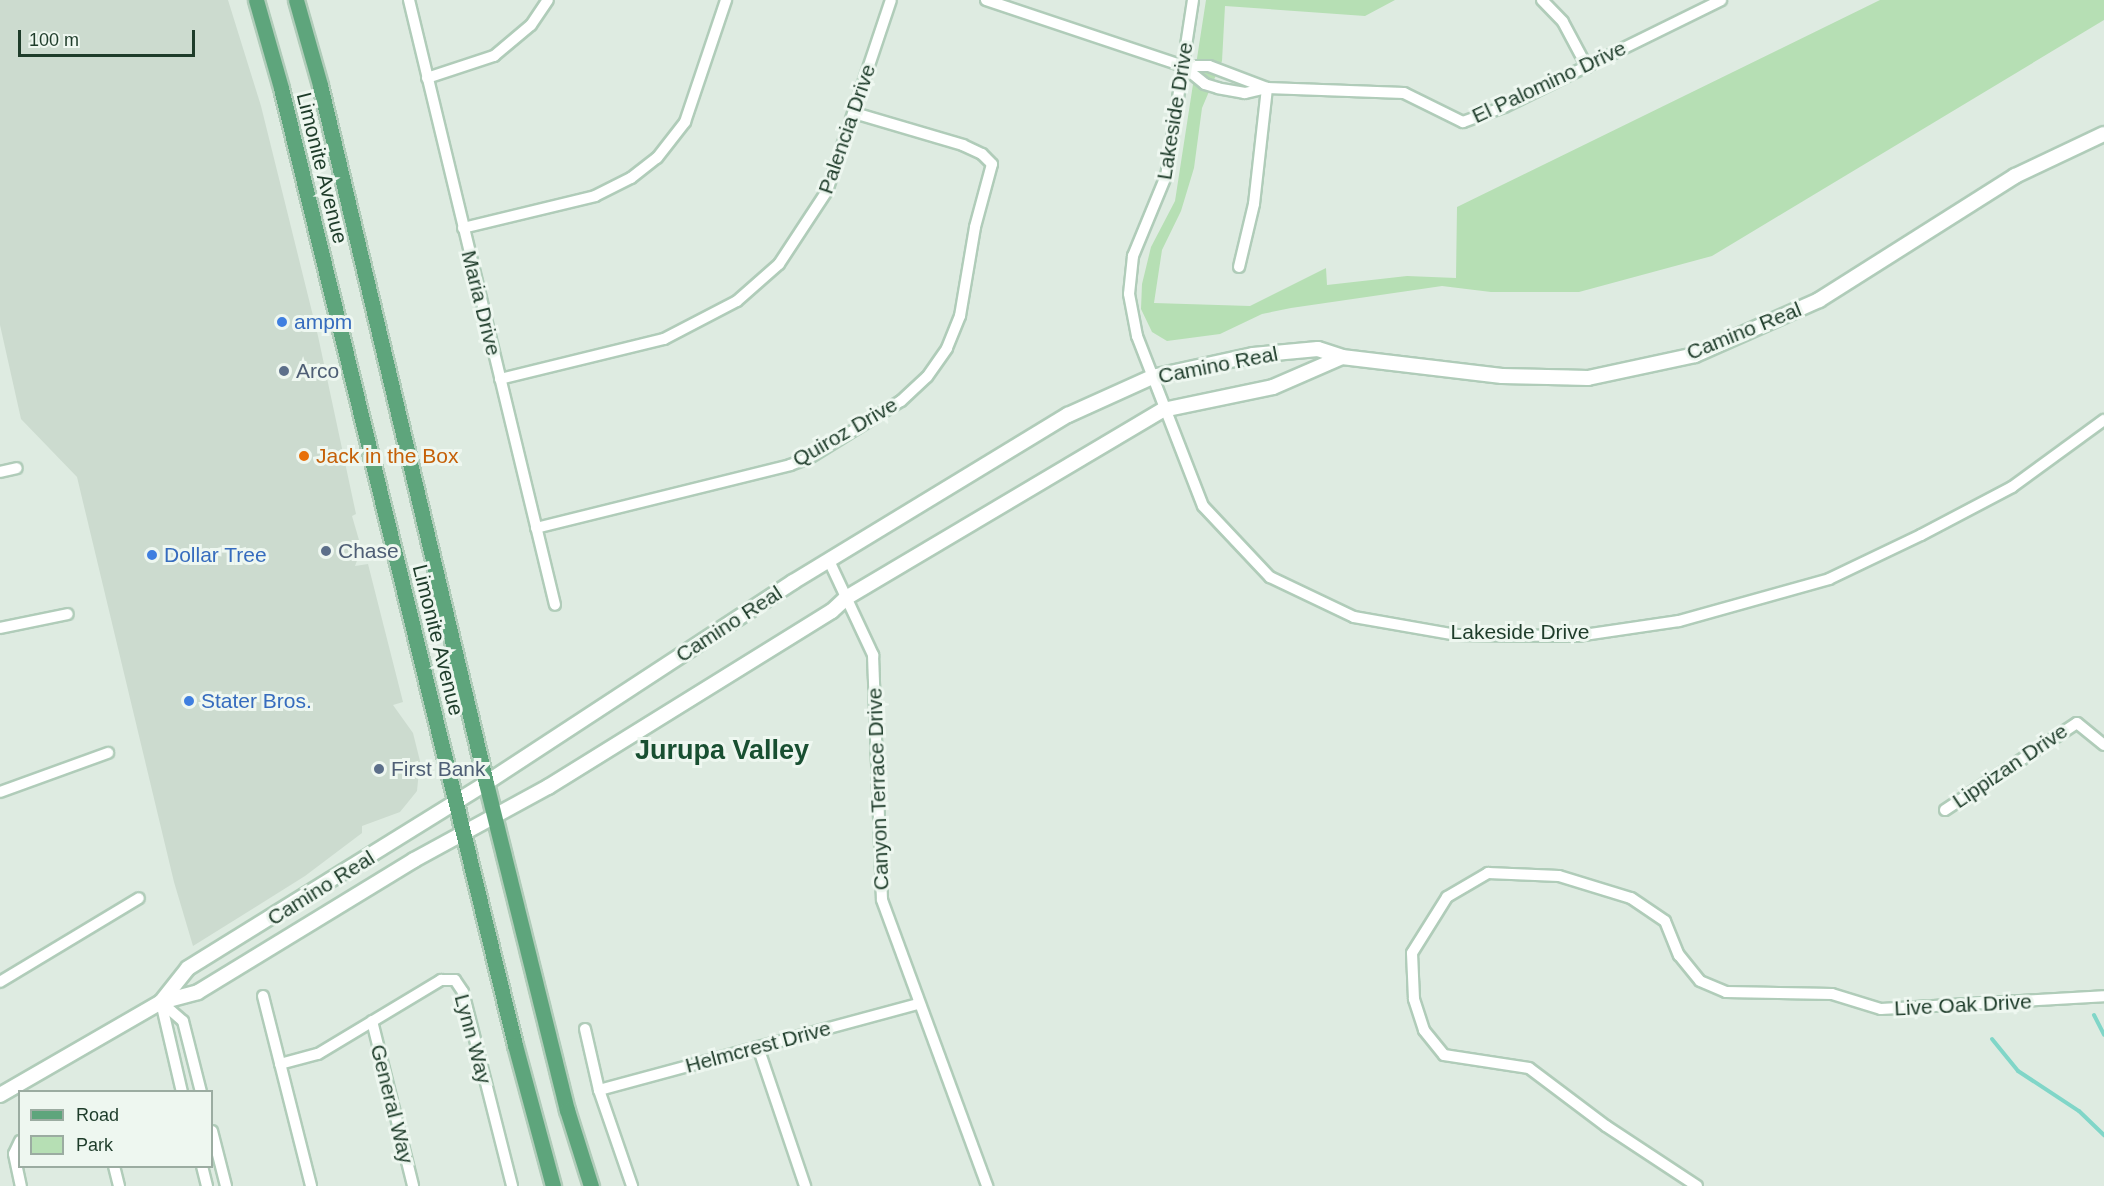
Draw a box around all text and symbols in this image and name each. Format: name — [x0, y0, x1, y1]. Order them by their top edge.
scale bar — [21, 18, 198, 56]
text: 100 m — [29, 30, 79, 50]
street label: El Palomino Drive — [1468, 35, 1630, 129]
street label: Lakeside Drive — [1152, 40, 1198, 182]
street label: Palencia Drive — [813, 61, 881, 197]
street label: Limonite Avenue — [291, 89, 353, 247]
street label: Maria Drive — [456, 248, 506, 358]
street label: Camino Real — [1683, 297, 1805, 365]
place label: ampm — [294, 309, 352, 335]
marker: ampm — [275, 315, 289, 329]
street label: Camino Real — [1156, 341, 1280, 389]
place label: Arco — [296, 358, 339, 384]
marker: Arco — [277, 364, 291, 378]
street label: Quiroz Drive — [788, 392, 902, 472]
place label: Jack in the Box — [316, 443, 458, 469]
marker: Jack in the Box — [297, 449, 311, 463]
place label: Chase — [338, 538, 399, 564]
place label: Dollar Tree — [164, 542, 267, 568]
marker: Chase — [319, 544, 333, 558]
marker: Dollar Tree — [145, 548, 159, 562]
street label: Limonite Avenue — [407, 561, 469, 719]
street label: Camino Real — [671, 580, 787, 668]
street label: Lakeside Drive — [1451, 619, 1589, 645]
street label: Canyon Terrace Drive — [862, 687, 894, 891]
place label: Stater Bros. — [201, 688, 312, 714]
marker: Stater Bros. — [182, 694, 196, 708]
street label: Lippizan Drive — [1948, 718, 2072, 814]
district label: Jurupa Valley — [635, 735, 809, 767]
place label: First Bank — [391, 756, 486, 782]
marker: First Bank — [372, 762, 386, 776]
street label: Camino Real — [263, 845, 379, 931]
street label: Live Oak Drive — [1894, 989, 2032, 1021]
street label: Lynn Way — [449, 991, 497, 1087]
street label: Helmcrest Drive — [683, 1016, 833, 1078]
street label: General Way — [365, 1042, 419, 1166]
legend — [18, 1090, 213, 1168]
text: Road — [76, 1105, 119, 1125]
text: Park — [76, 1135, 113, 1155]

